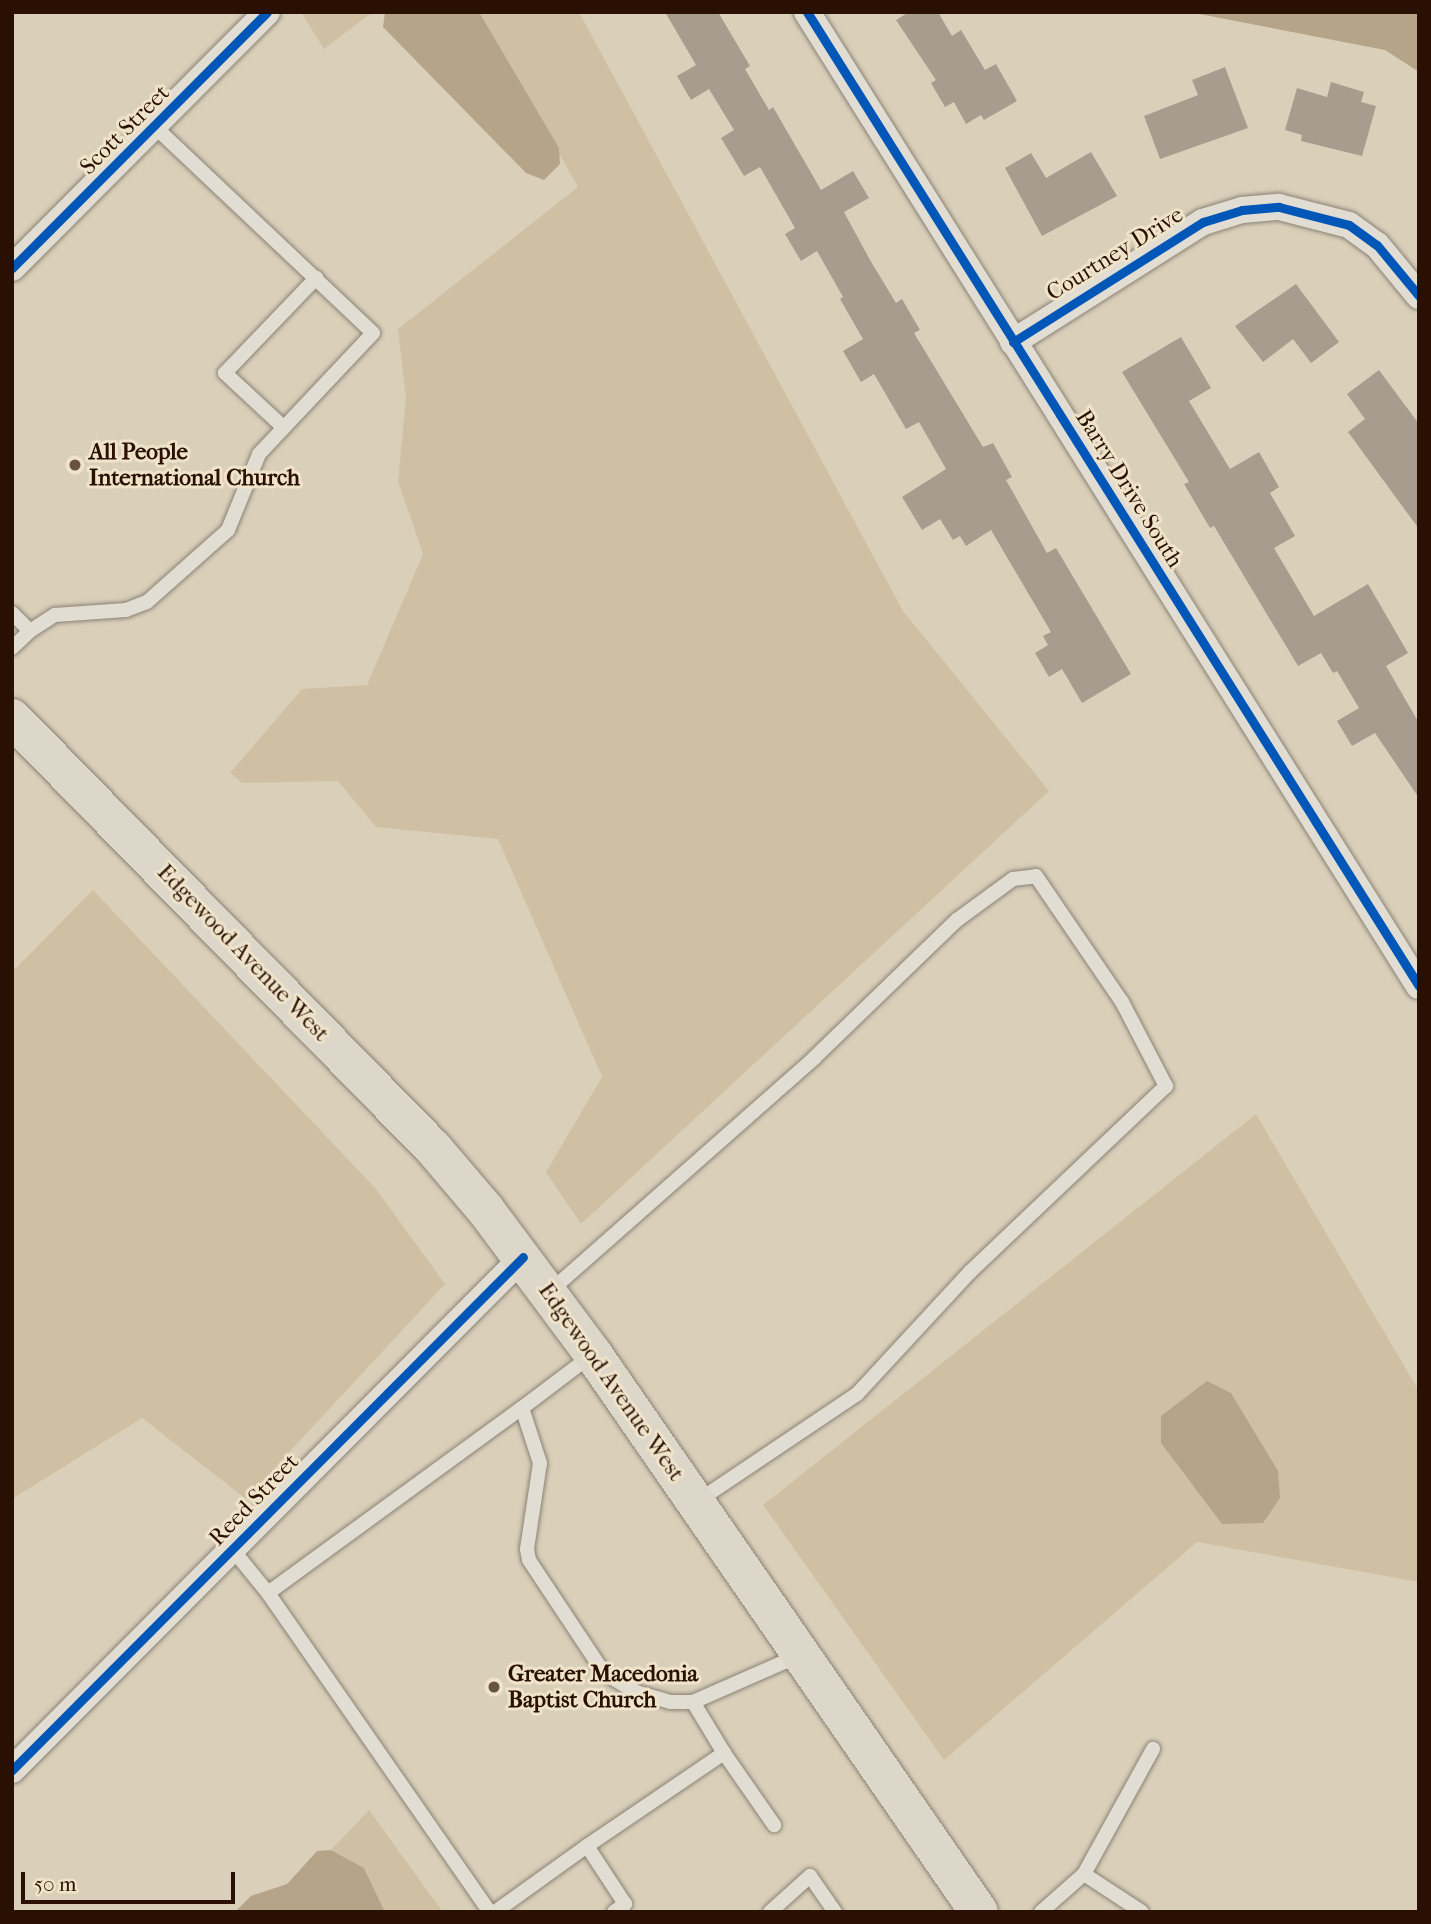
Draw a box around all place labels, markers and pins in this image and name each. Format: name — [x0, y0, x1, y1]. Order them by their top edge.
place label: All People International Church — [89, 438, 300, 492]
marker: All People International Church — [67, 457, 83, 473]
place label: Greater Macedonia Baptist Church — [508, 1660, 698, 1714]
marker: Greater Macedonia Baptist Church — [486, 1679, 502, 1695]

